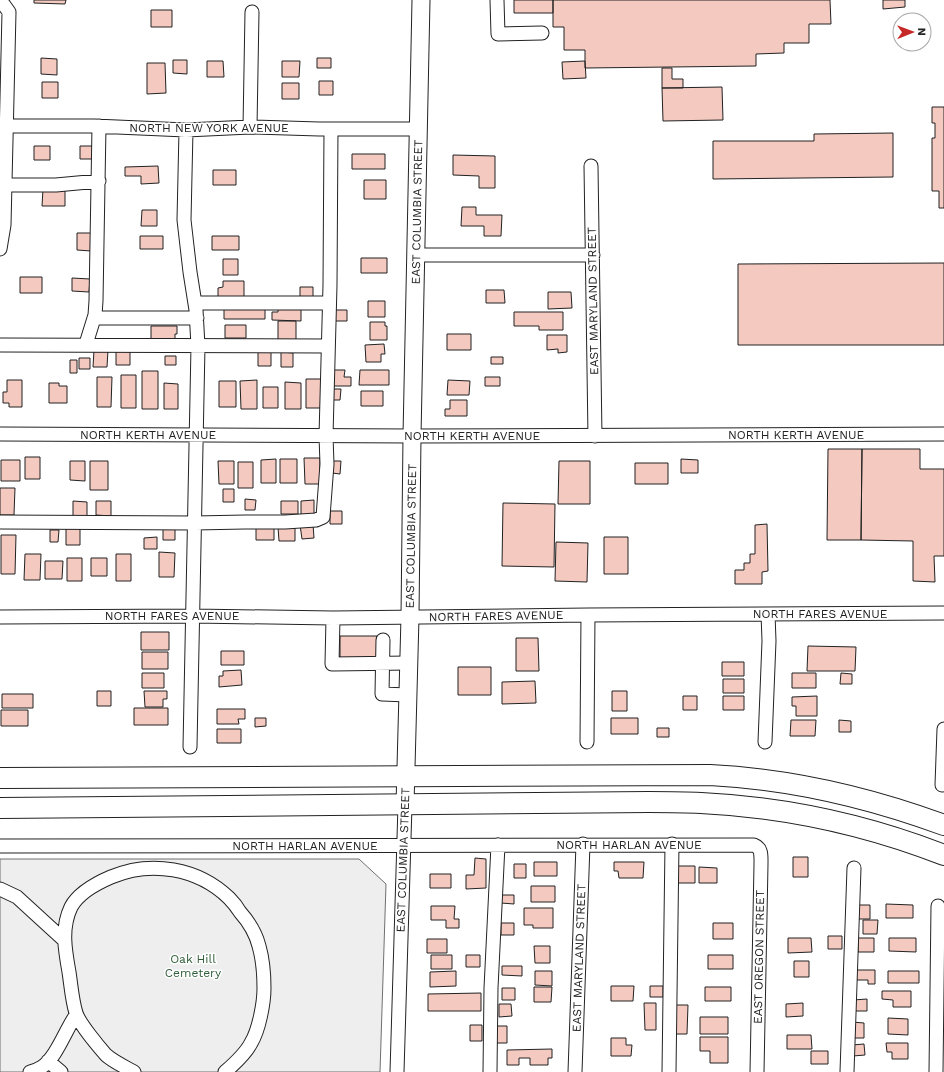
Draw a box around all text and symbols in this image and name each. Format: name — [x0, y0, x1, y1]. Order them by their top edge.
north arrow — [892, 12, 932, 52]
text: N — [915, 28, 928, 36]
street label: NORTH NEW YORK AVENUE — [129, 121, 289, 135]
street label: EAST COLUMBIA STREET — [409, 139, 425, 285]
street label: EAST MARYLAND STREET — [585, 227, 601, 375]
street label: NORTH KERTH AVENUE — [80, 428, 216, 442]
street label: NORTH KERTH AVENUE — [728, 428, 864, 442]
street label: NORTH KERTH AVENUE — [404, 429, 540, 443]
street label: EAST COLUMBIA STREET — [403, 463, 419, 609]
street label: NORTH FARES AVENUE — [753, 607, 888, 621]
street label: NORTH FARES AVENUE — [429, 608, 564, 624]
street label: NORTH FARES AVENUE — [105, 609, 240, 623]
street label: EAST COLUMBIA STREET — [393, 787, 413, 933]
street label: NORTH HARLAN AVENUE — [556, 838, 702, 852]
street label: NORTH HARLAN AVENUE — [232, 839, 378, 853]
street label: EAST MARYLAND STREET — [569, 884, 589, 1032]
street label: EAST OREGON STREET — [751, 890, 767, 1024]
park label: Oak Hill Cemetery — [165, 952, 222, 980]

